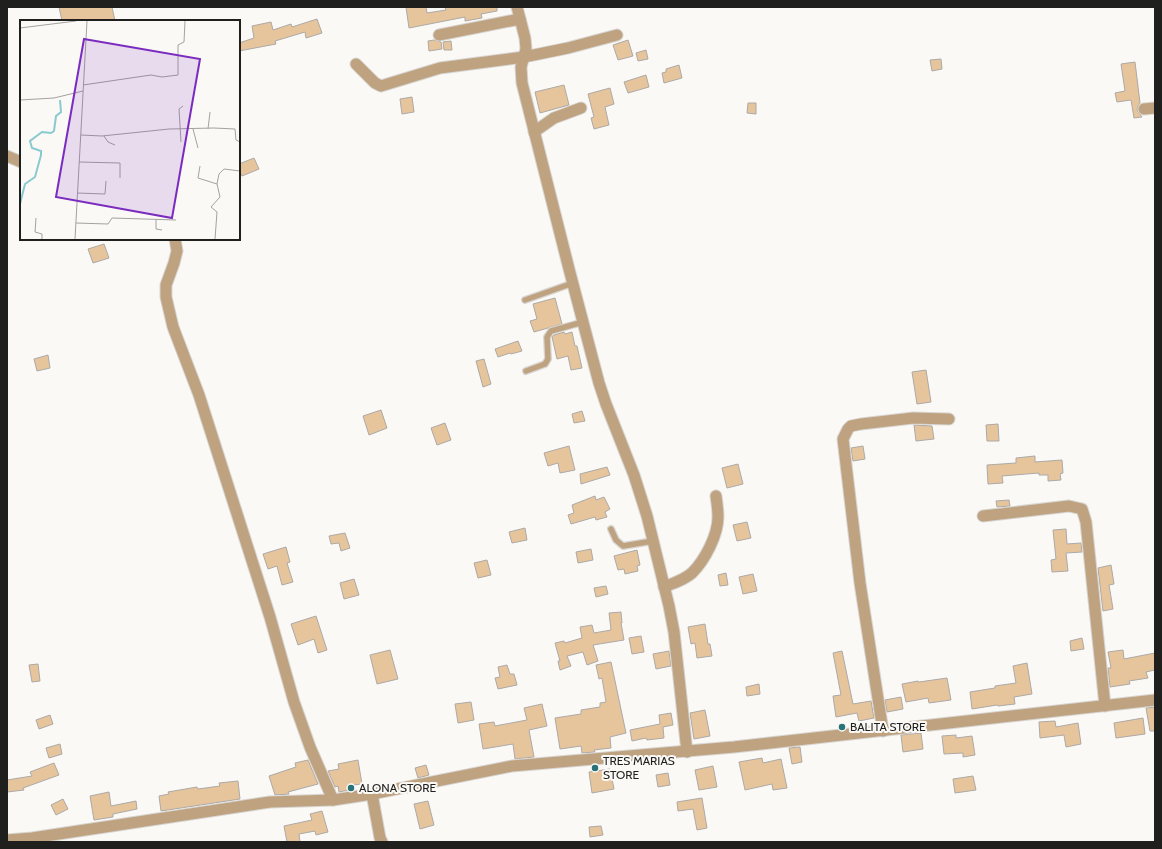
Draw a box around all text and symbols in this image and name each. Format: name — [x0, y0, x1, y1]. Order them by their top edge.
inset map — [20, 20, 240, 240]
place label: BALITA STORE — [850, 719, 926, 734]
marker: BALITA STORE — [837, 722, 847, 732]
place label: TRES MARIAS STORE — [603, 753, 675, 782]
marker: TRES MARIAS STORE — [590, 763, 600, 773]
place label: ALONA STORE — [359, 780, 436, 795]
marker: ALONA STORE — [346, 783, 356, 793]

